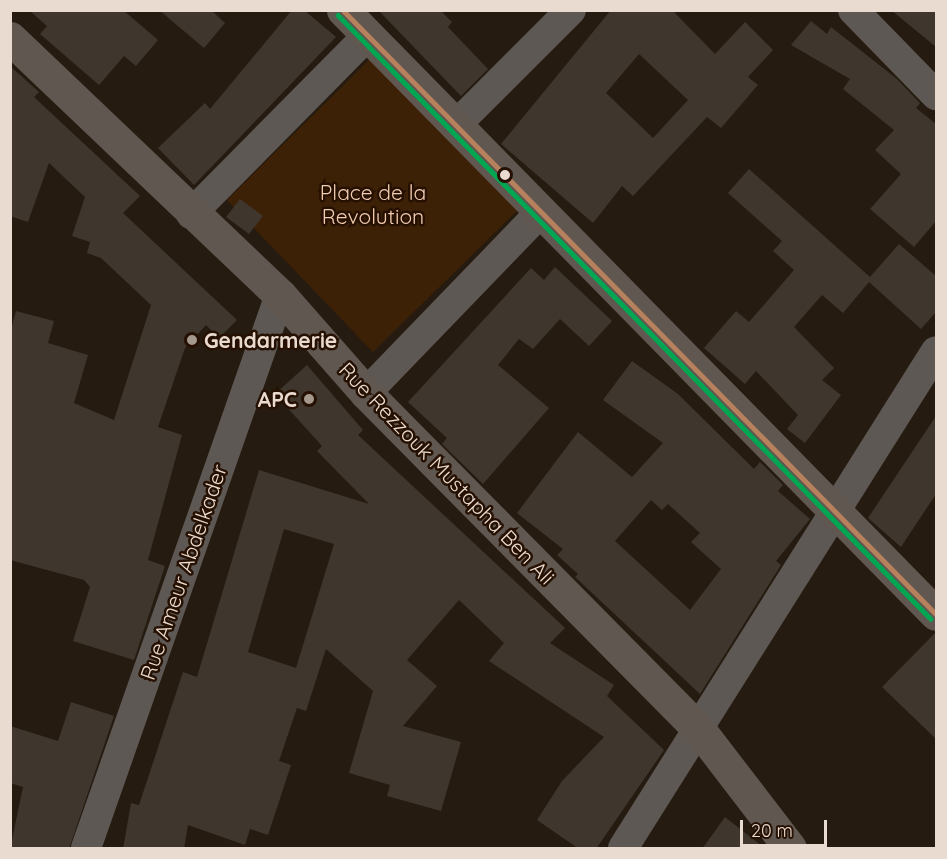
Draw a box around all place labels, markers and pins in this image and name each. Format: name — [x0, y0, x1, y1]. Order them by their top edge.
unlabelled marker — [499, 169, 511, 181]
place label: Gendarmerie — [204, 327, 337, 353]
marker: Gendarmerie — [185, 333, 199, 347]
place label: APC — [258, 386, 297, 412]
marker: APC — [302, 392, 316, 406]

